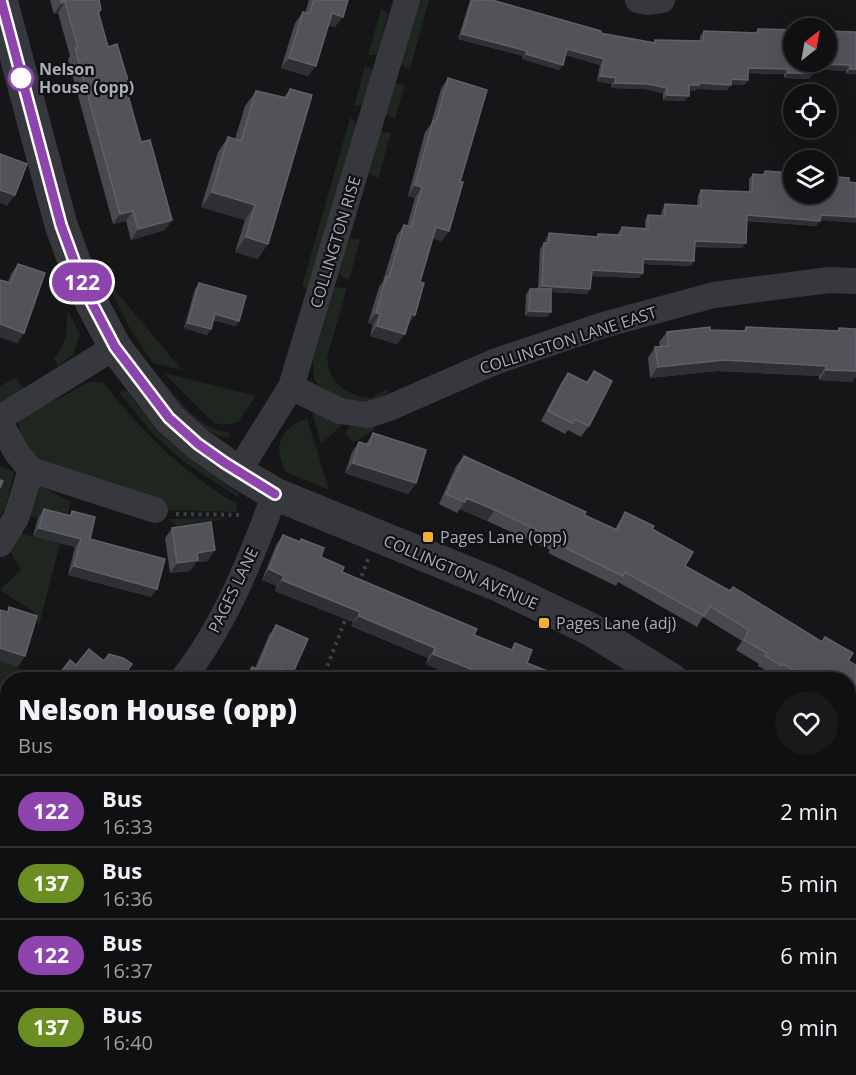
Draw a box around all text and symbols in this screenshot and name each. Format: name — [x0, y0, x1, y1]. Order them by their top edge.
north arrow — [783, 18, 837, 72]
map controls — [783, 18, 837, 204]
place label: Nelson House (opp) — [39, 58, 134, 98]
marker: Nelson House (opp) — [8, 65, 34, 91]
button: locate — [783, 84, 837, 138]
button: layers — [783, 150, 837, 204]
street label: COLLINGTON RISE — [304, 173, 366, 311]
line badge: 122 — [48, 262, 116, 302]
text: 122 — [64, 268, 100, 296]
street label: COLLINGTON LANE EAST — [477, 301, 660, 379]
place label: Pages Lane (opp) — [440, 526, 567, 548]
street label: COLLINGTON AVENUE — [380, 529, 542, 615]
marker: Pages Lane (opp) — [421, 530, 435, 544]
street label: PAGES LANE — [203, 544, 263, 636]
place label: Pages Lane (adj) — [556, 612, 677, 634]
marker: Pages Lane (adj) — [537, 616, 551, 630]
text: Nelson House (opp) — [18, 690, 297, 728]
button: heart — [775, 692, 838, 755]
text: Bus — [18, 732, 53, 759]
text: Bus — [102, 783, 142, 813]
text: 2 min — [780, 796, 838, 826]
text: 122 — [33, 797, 69, 825]
text: 16:33 — [102, 813, 153, 840]
text: Bus — [102, 855, 142, 885]
text: 5 min — [780, 868, 838, 898]
text: 137 — [33, 869, 69, 897]
text: 16:36 — [102, 885, 153, 912]
text: Bus — [102, 927, 142, 957]
text: 6 min — [780, 940, 838, 970]
text: 122 — [33, 941, 69, 969]
text: 16:37 — [102, 957, 153, 984]
text: Bus — [102, 999, 142, 1029]
text: 9 min — [780, 1012, 838, 1042]
text: 137 — [33, 1013, 69, 1041]
text: 16:40 — [102, 1029, 153, 1056]

